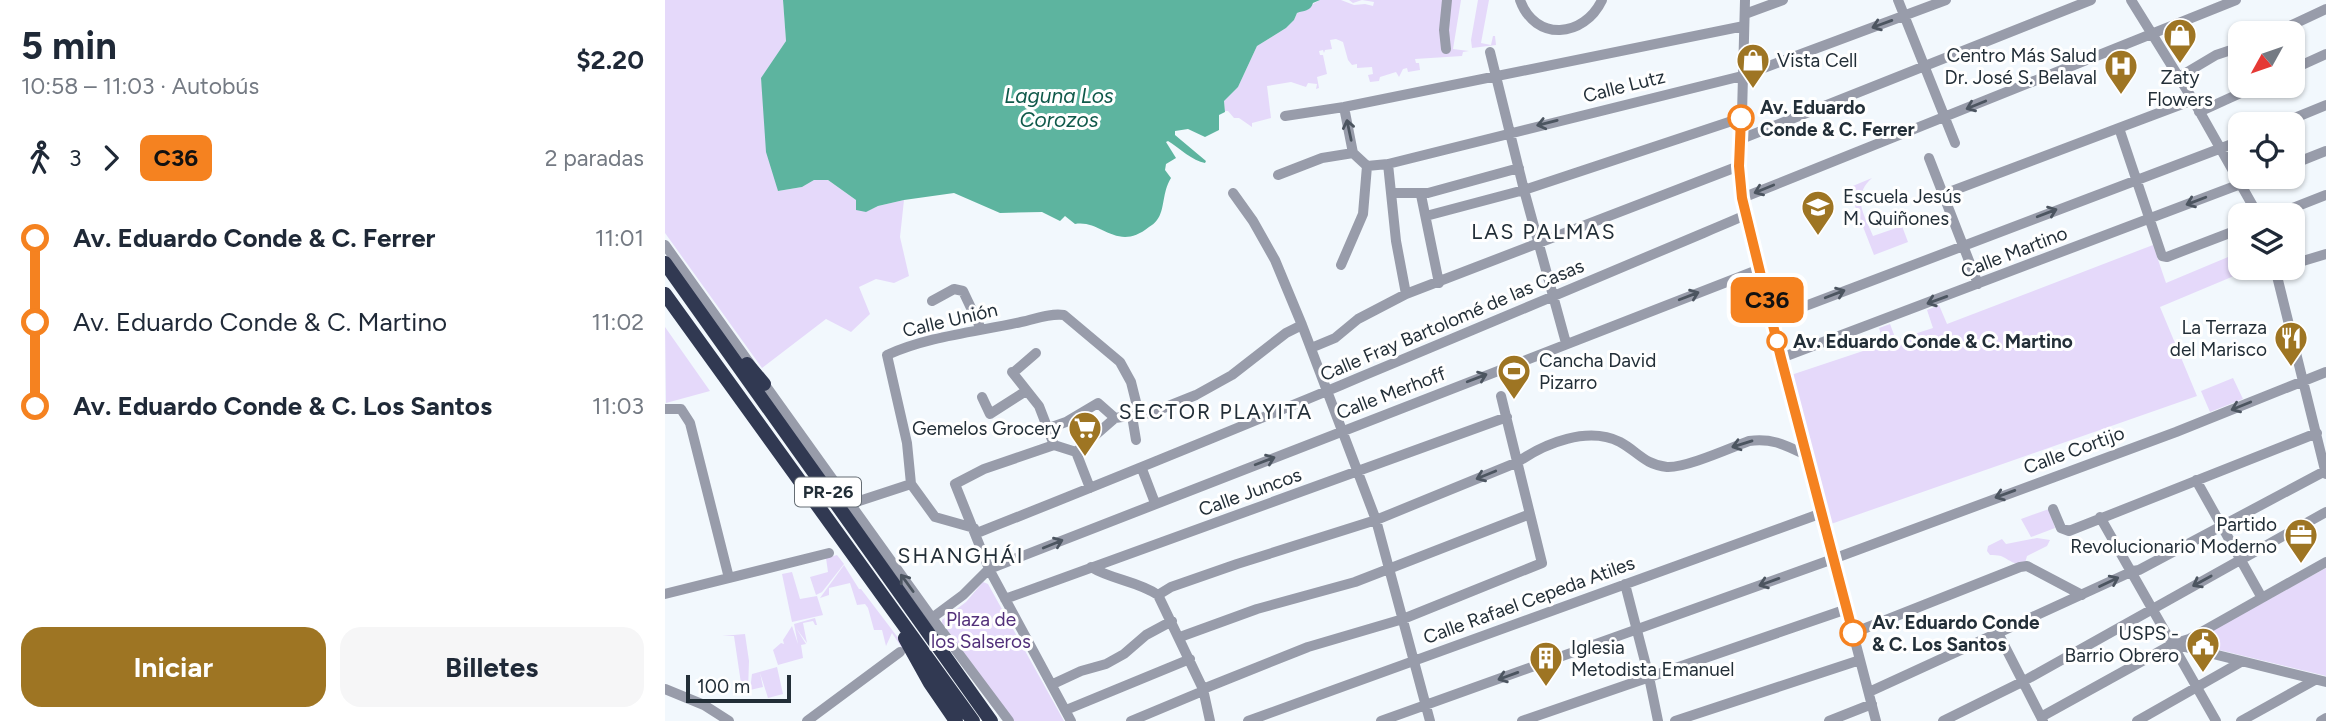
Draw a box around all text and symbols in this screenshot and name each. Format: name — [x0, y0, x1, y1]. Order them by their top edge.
shop icon: Zaty Flowers — [2161, 16, 2199, 65]
one-way arrow — [1872, 19, 1894, 31]
north arrow — [2228, 21, 2305, 98]
map controls — [2228, 21, 2305, 280]
text: 5 min — [21, 23, 117, 69]
shop icon: Vista Cell — [1734, 41, 1772, 90]
text: $2.20 — [576, 44, 644, 76]
place label: Centro Más Salud Dr. José S. Belaval — [1945, 44, 2097, 89]
hospital icon: Centro Más Salud Dr. José S. Belaval — [2102, 47, 2140, 96]
place label: Vista Cell — [1777, 49, 1857, 72]
street label: Calle Lutz — [1581, 65, 1667, 107]
place label: Zaty Flowers — [2147, 66, 2213, 111]
text: 10:58 – 11:03 · Autobús — [21, 72, 259, 100]
water label: Laguna Los Corozos — [1004, 83, 1114, 132]
place label: Av. Eduardo Conde & C. Ferrer — [1760, 96, 1915, 141]
one-way arrow — [1965, 99, 1987, 112]
marker: Av. Eduardo Conde & C. Ferrer — [1728, 105, 1754, 131]
button: locate — [2228, 112, 2305, 189]
one-way arrow — [1536, 117, 1559, 130]
one-way arrow — [1341, 119, 1355, 142]
icon: walk — [21, 139, 59, 177]
icon: forward — [92, 139, 130, 177]
text: C36 — [154, 143, 198, 172]
text: 3 — [69, 144, 82, 172]
text: 2 paradas — [545, 144, 644, 172]
one-way arrow — [1754, 184, 1776, 197]
place label: Escuela Jesús M. Quiñones — [1843, 185, 1962, 230]
school or university icon: Escuela Jesús M. Quiñones — [1799, 188, 1837, 237]
one-way arrow — [2185, 196, 2207, 209]
button: layers — [2228, 203, 2305, 280]
one-way arrow — [2036, 206, 2058, 218]
district label: LAS PALMAS — [1471, 219, 1617, 244]
street label: Calle Martino — [1957, 221, 2071, 283]
text: Av. Eduardo Conde & C. Ferrer — [73, 222, 435, 254]
text: 11:01 — [595, 224, 644, 252]
street label: Calle Fray Bartolomé de las Casas — [1317, 254, 1587, 386]
line badge: C36 — [1727, 277, 1807, 323]
text: C36 — [1745, 285, 1789, 314]
one-way arrow — [1823, 287, 1845, 300]
one-way arrow — [1677, 289, 1699, 302]
one-way arrow — [1927, 294, 1949, 307]
street label: Calle Unión — [900, 298, 1000, 342]
text: Av. Eduardo Conde & C. Martino — [73, 306, 447, 338]
text: 11:02 — [592, 308, 644, 336]
place label: La Terraza del Marisco — [2170, 316, 2267, 361]
restaurant icon: La Terraza del Marisco — [2272, 319, 2310, 368]
place label: Av. Eduardo Conde & C. Martino — [1793, 330, 2073, 353]
marker: Av. Eduardo Conde & C. Martino — [1767, 331, 1787, 351]
place label: Cancha David Pizarro — [1539, 349, 1656, 394]
sports icon: Cancha David Pizarro — [1495, 352, 1533, 401]
street label: Calle Merhoff — [1333, 362, 1449, 424]
one-way arrow — [1465, 371, 1487, 384]
text: Av. Eduardo Conde & C. Los Santos — [73, 390, 492, 422]
text: 11:03 — [592, 392, 644, 420]
district label: SECTOR PLAYITA — [1119, 399, 1313, 424]
one-way arrow — [2231, 400, 2253, 413]
supermarket icon: Gemelos Grocery — [1066, 409, 1104, 458]
place label: Gemelos Grocery — [912, 417, 1061, 440]
street label: Calle Cortijo — [2020, 421, 2128, 479]
one-way arrow — [1731, 438, 1753, 451]
one-way arrow — [1253, 453, 1275, 466]
street label: Calle Juncos — [1195, 463, 1305, 521]
one-way arrow — [1476, 470, 1497, 483]
road number: PR-26 — [795, 478, 861, 506]
one-way arrow — [1995, 489, 2017, 501]
place label: Partido Revolucionario Moderno — [2070, 513, 2277, 558]
office icon: Partido Revolucionario Moderno — [2282, 516, 2320, 565]
one-way arrow — [1041, 536, 1063, 549]
district label: SHANGHÁI — [898, 543, 1024, 568]
street label: Calle Rafael Cepeda Atiles — [1420, 551, 1638, 649]
one-way arrow — [900, 573, 915, 592]
one-way arrow — [2098, 575, 2120, 588]
one-way arrow — [2192, 575, 2213, 588]
one-way arrow — [1758, 577, 1780, 589]
park label: Plaza de los Salseros — [931, 608, 1031, 653]
place label: Av. Eduardo Conde & C. Los Santos — [1872, 611, 2040, 656]
marker: Av. Eduardo Conde & C. Los Santos — [1840, 620, 1866, 646]
place label: USPS - Barrio Obrero — [2065, 622, 2179, 667]
public building icon: USPS - Barrio Obrero — [2184, 625, 2222, 674]
button: Iniciar — [21, 627, 326, 707]
button: Billetes — [340, 627, 644, 707]
place label: Iglesia Metodista Emanuel — [1571, 636, 1734, 681]
building icon: Iglesia Metodista Emanuel — [1527, 639, 1565, 688]
one-way arrow — [1498, 671, 1520, 683]
scale bar — [686, 672, 791, 704]
text: 100 m — [697, 675, 750, 698]

